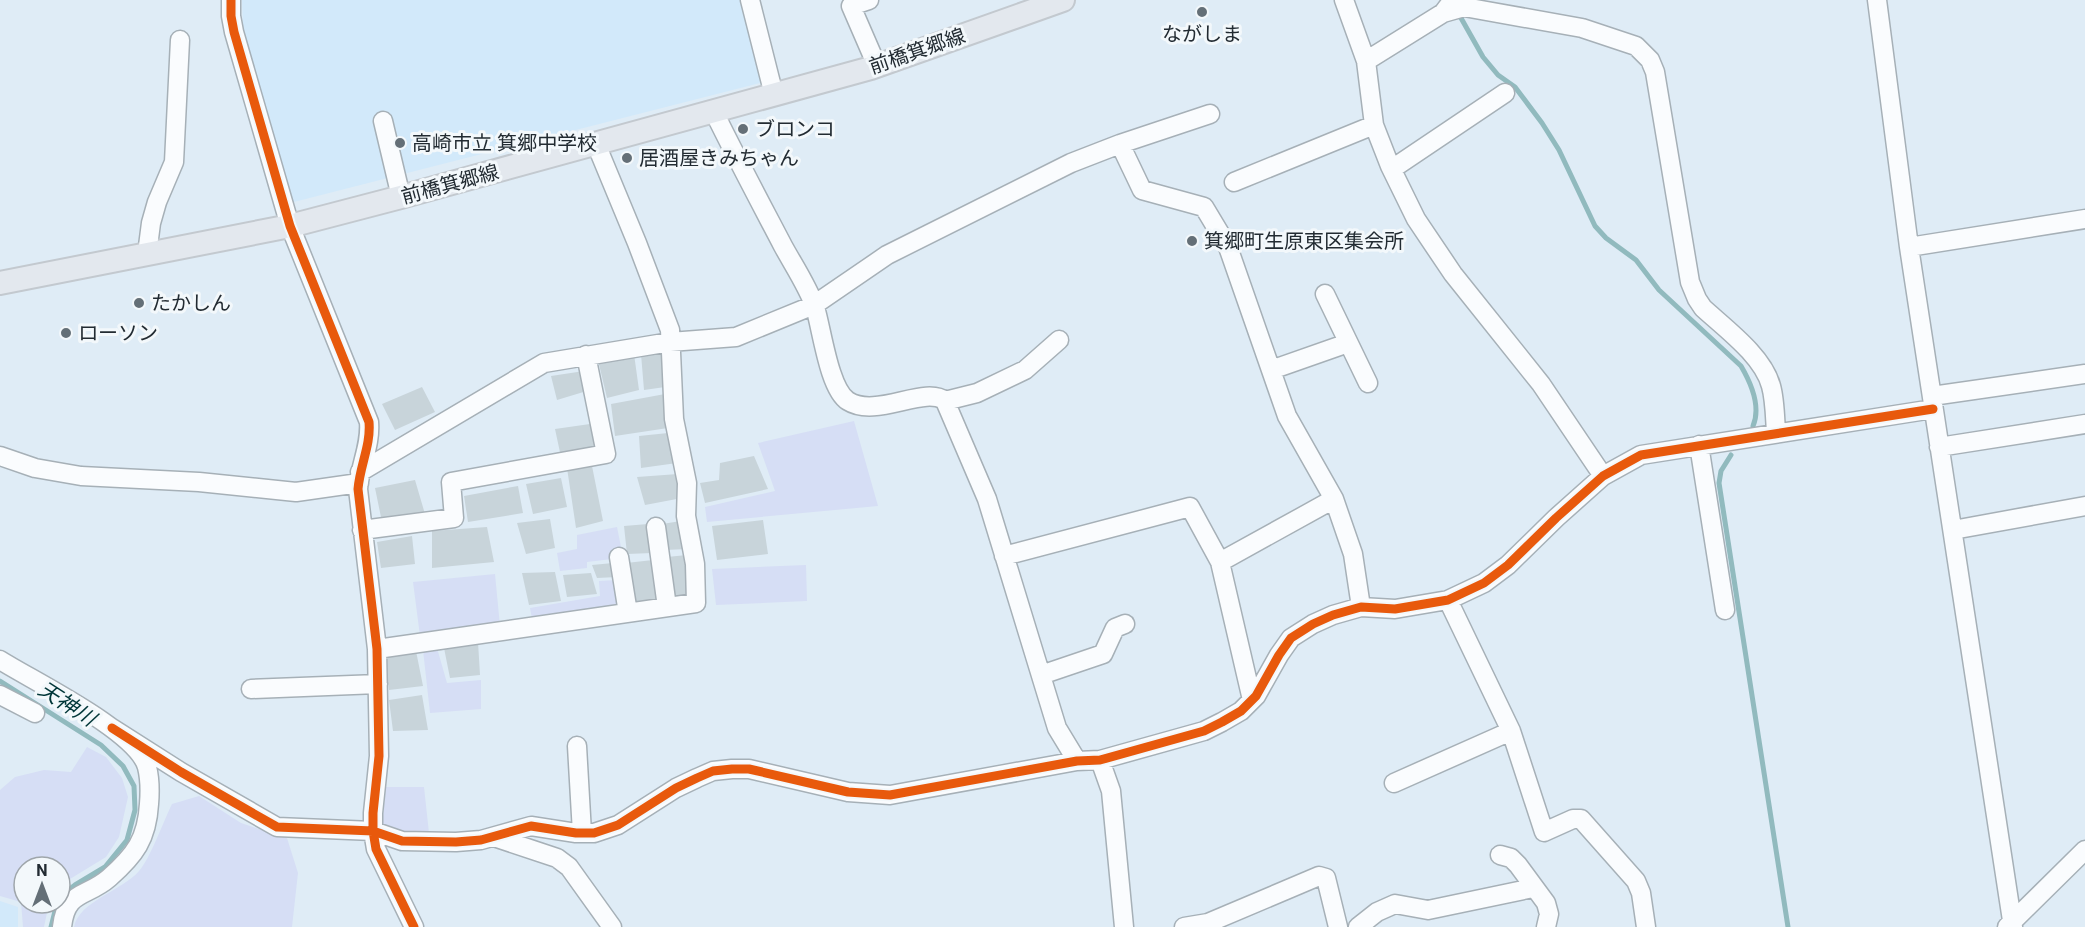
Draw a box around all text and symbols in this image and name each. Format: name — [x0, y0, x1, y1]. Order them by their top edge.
marker: ながしま — [1195, 5, 1209, 19]
place label: ながしま — [1162, 22, 1242, 46]
street label: 前橋箕郷線 — [866, 23, 968, 79]
place label: ブロンコ — [755, 117, 835, 141]
marker: ブロンコ — [736, 122, 750, 136]
place label: 高崎市立 箕郷中学校 — [412, 131, 597, 155]
marker: 高崎市立 箕郷中学校 — [393, 136, 407, 150]
place label: 居酒屋きみちゃん — [639, 146, 799, 170]
marker: 居酒屋きみちゃん — [620, 151, 634, 165]
street label: 前橋箕郷線 — [399, 159, 501, 209]
place label: 箕郷町生原東区集会所 — [1204, 229, 1404, 253]
marker: 箕郷町生原東区集会所 — [1185, 234, 1199, 248]
place label: たかしん — [151, 291, 231, 315]
marker: たかしん — [132, 296, 146, 310]
place label: ローソン — [78, 321, 158, 345]
marker: ローソン — [59, 326, 73, 340]
water label: 天神川 — [34, 677, 102, 732]
north arrow — [12, 855, 72, 915]
text: N — [36, 861, 48, 880]

